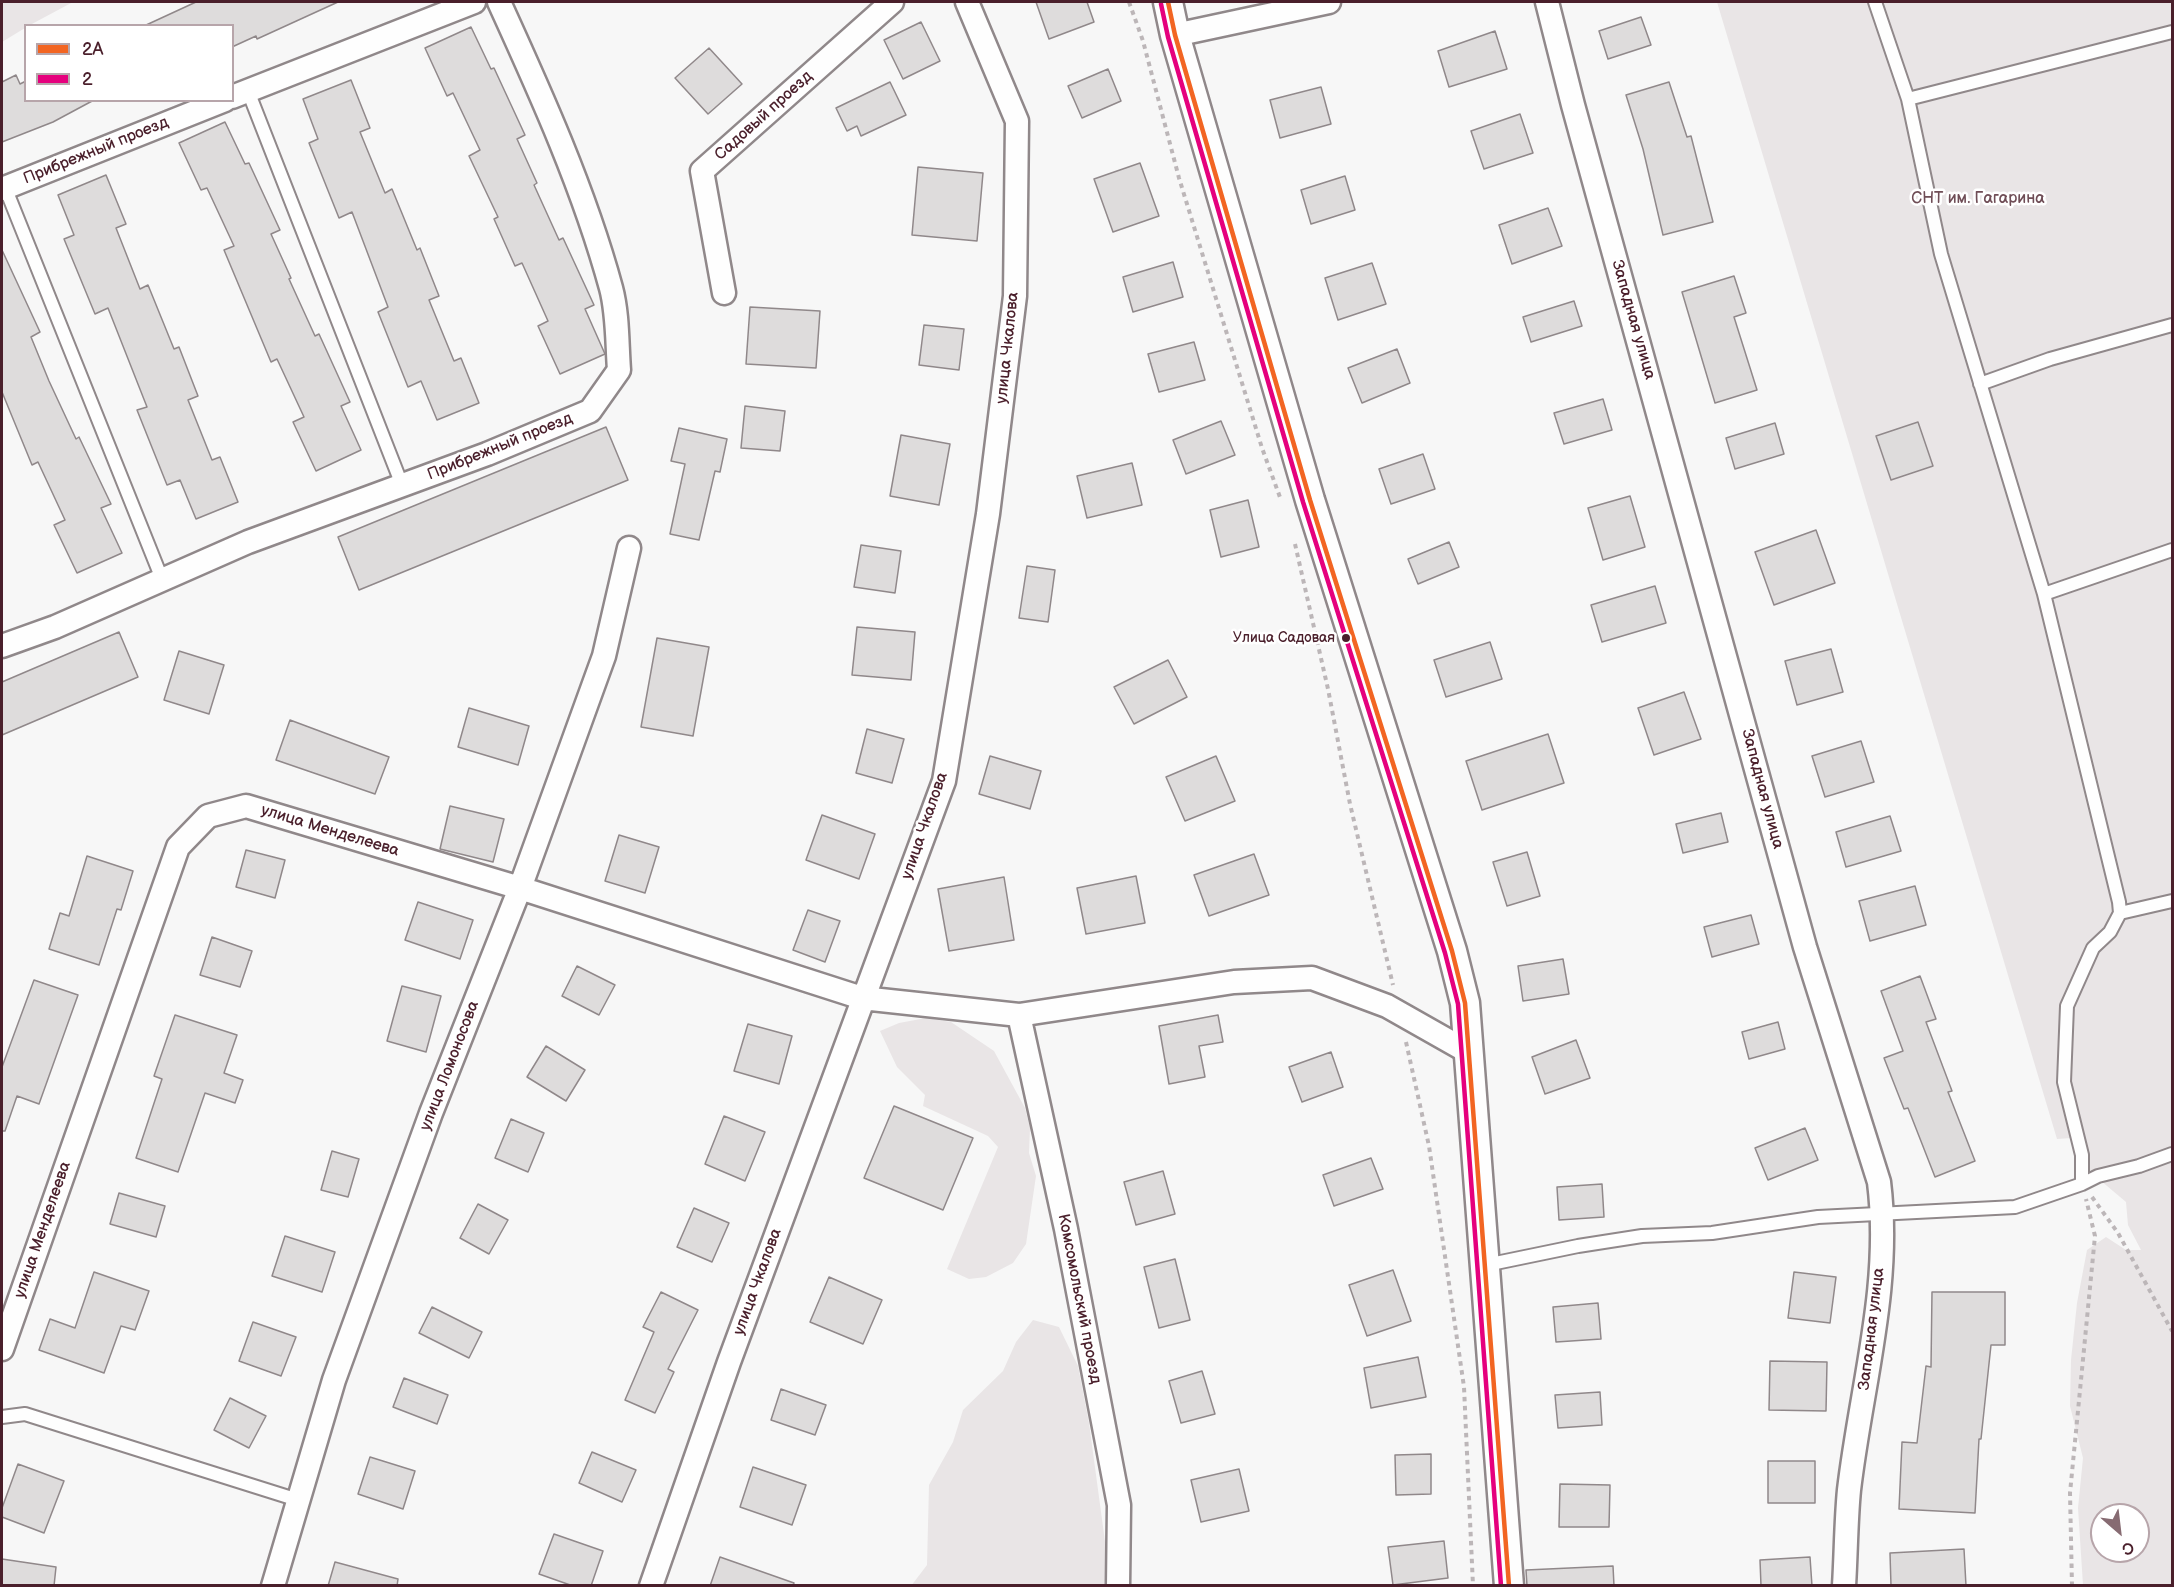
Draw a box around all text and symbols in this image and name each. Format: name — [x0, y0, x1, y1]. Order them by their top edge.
legend — [24, 24, 234, 102]
text: 2А — [82, 39, 104, 60]
street label: Садовый проезд — [711, 67, 817, 165]
text: 2 — [82, 69, 93, 90]
street label: Прибрежный проезд — [21, 113, 171, 189]
park label: СНТ им. Гагарина — [1911, 189, 2045, 209]
street label: Западная улица — [1607, 258, 1659, 382]
street label: улица Чкалова — [993, 291, 1023, 405]
street label: Прибрежный проезд — [425, 409, 575, 485]
place label: Улица Садовая — [1233, 630, 1335, 646]
marker: Улица Садовая — [1340, 632, 1352, 644]
street label: Западная улица — [1737, 727, 1787, 851]
street label: улица Чкалова — [898, 770, 952, 882]
street label: улица Менделеева — [259, 801, 401, 861]
street label: улица Ломоносова — [416, 998, 484, 1134]
street label: улица Менделеева — [11, 1159, 75, 1301]
street label: Комсомольский проезд — [1053, 1212, 1105, 1386]
street label: улица Чкалова — [730, 1226, 786, 1338]
street label: Западная улица — [1855, 1267, 1889, 1391]
north arrow — [2090, 1503, 2150, 1563]
text: С — [2118, 1537, 2137, 1559]

